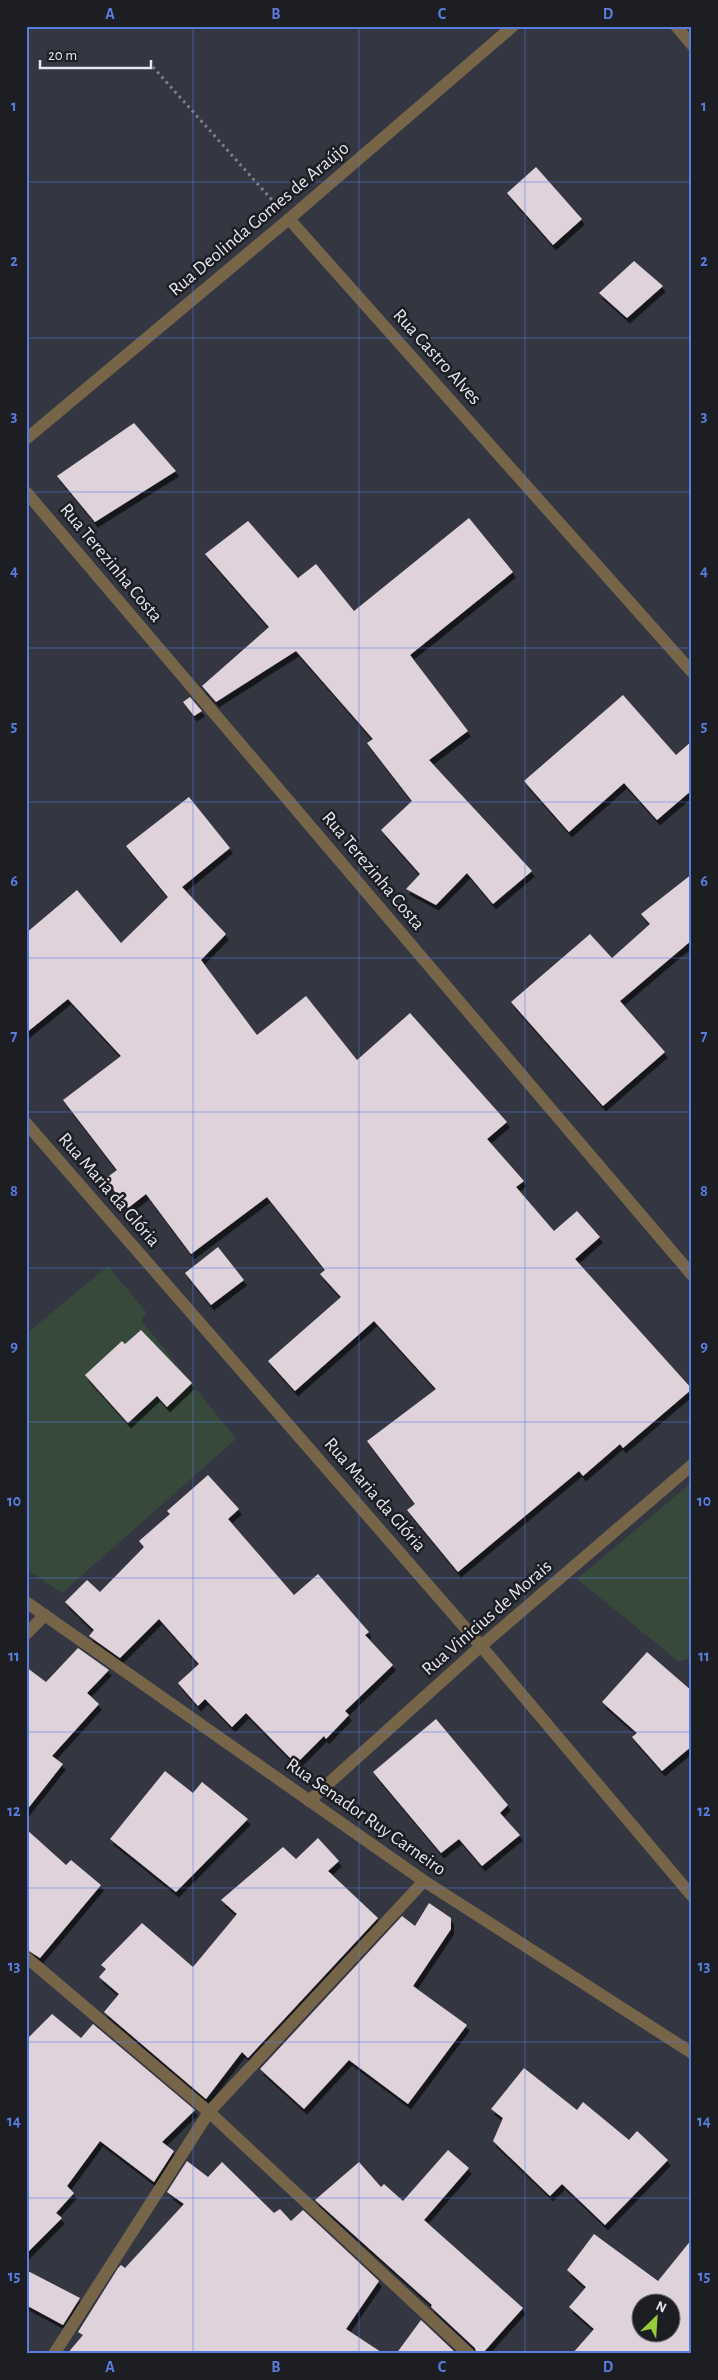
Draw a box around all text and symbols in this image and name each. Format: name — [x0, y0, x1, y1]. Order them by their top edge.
text: A — [105, 6, 115, 22]
text: B — [271, 6, 281, 22]
text: C — [438, 6, 447, 22]
text: D — [603, 6, 614, 22]
scale bar — [40, 38, 151, 70]
text: 20 m — [48, 48, 77, 63]
text: 1 — [11, 98, 17, 114]
text: 1 — [701, 98, 707, 114]
street label: Rua Deolinda Gomes de Araújo — [165, 138, 353, 300]
text: 2 — [10, 253, 18, 269]
text: 2 — [700, 253, 708, 269]
street label: Rua Castro Alves — [389, 306, 485, 408]
text: 3 — [11, 408, 18, 424]
text: 3 — [701, 408, 708, 424]
street label: Rua Terezinha Costa — [56, 500, 166, 626]
text: 4 — [10, 563, 18, 579]
text: 4 — [700, 563, 708, 579]
text: 5 — [11, 718, 18, 734]
text: 5 — [701, 718, 708, 734]
street label: Rua Terezinha Costa — [318, 808, 428, 934]
text: 6 — [10, 873, 18, 889]
text: 6 — [700, 873, 708, 889]
text: 7 — [11, 1028, 18, 1044]
text: 7 — [701, 1028, 708, 1044]
street label: Rua Maria da Glória — [55, 1129, 164, 1251]
text: 8 — [10, 1183, 18, 1199]
text: 8 — [700, 1183, 708, 1199]
text: 9 — [10, 1338, 18, 1354]
text: 9 — [700, 1338, 708, 1354]
street label: Rua Maria da Glória — [321, 1434, 430, 1556]
text: 10 — [7, 1493, 21, 1509]
text: 10 — [697, 1493, 711, 1509]
street label: Rua Vinicius de Morais — [418, 1557, 556, 1679]
text: 11 — [8, 1648, 20, 1664]
text: 11 — [698, 1648, 710, 1664]
street label: Rua Senador Ruy Carneiro — [283, 1755, 449, 1879]
text: 12 — [7, 1803, 21, 1819]
text: 12 — [697, 1803, 711, 1819]
text: 13 — [8, 1958, 20, 1974]
text: 13 — [698, 1958, 710, 1974]
text: 14 — [7, 2113, 21, 2129]
text: 14 — [697, 2113, 711, 2129]
text: 15 — [8, 2268, 20, 2284]
text: 15 — [698, 2268, 710, 2284]
north arrow — [630, 2292, 680, 2342]
text: N — [654, 2299, 668, 2316]
text: A — [105, 2359, 115, 2375]
text: B — [271, 2359, 281, 2375]
text: C — [438, 2359, 447, 2375]
text: D — [603, 2359, 614, 2375]

